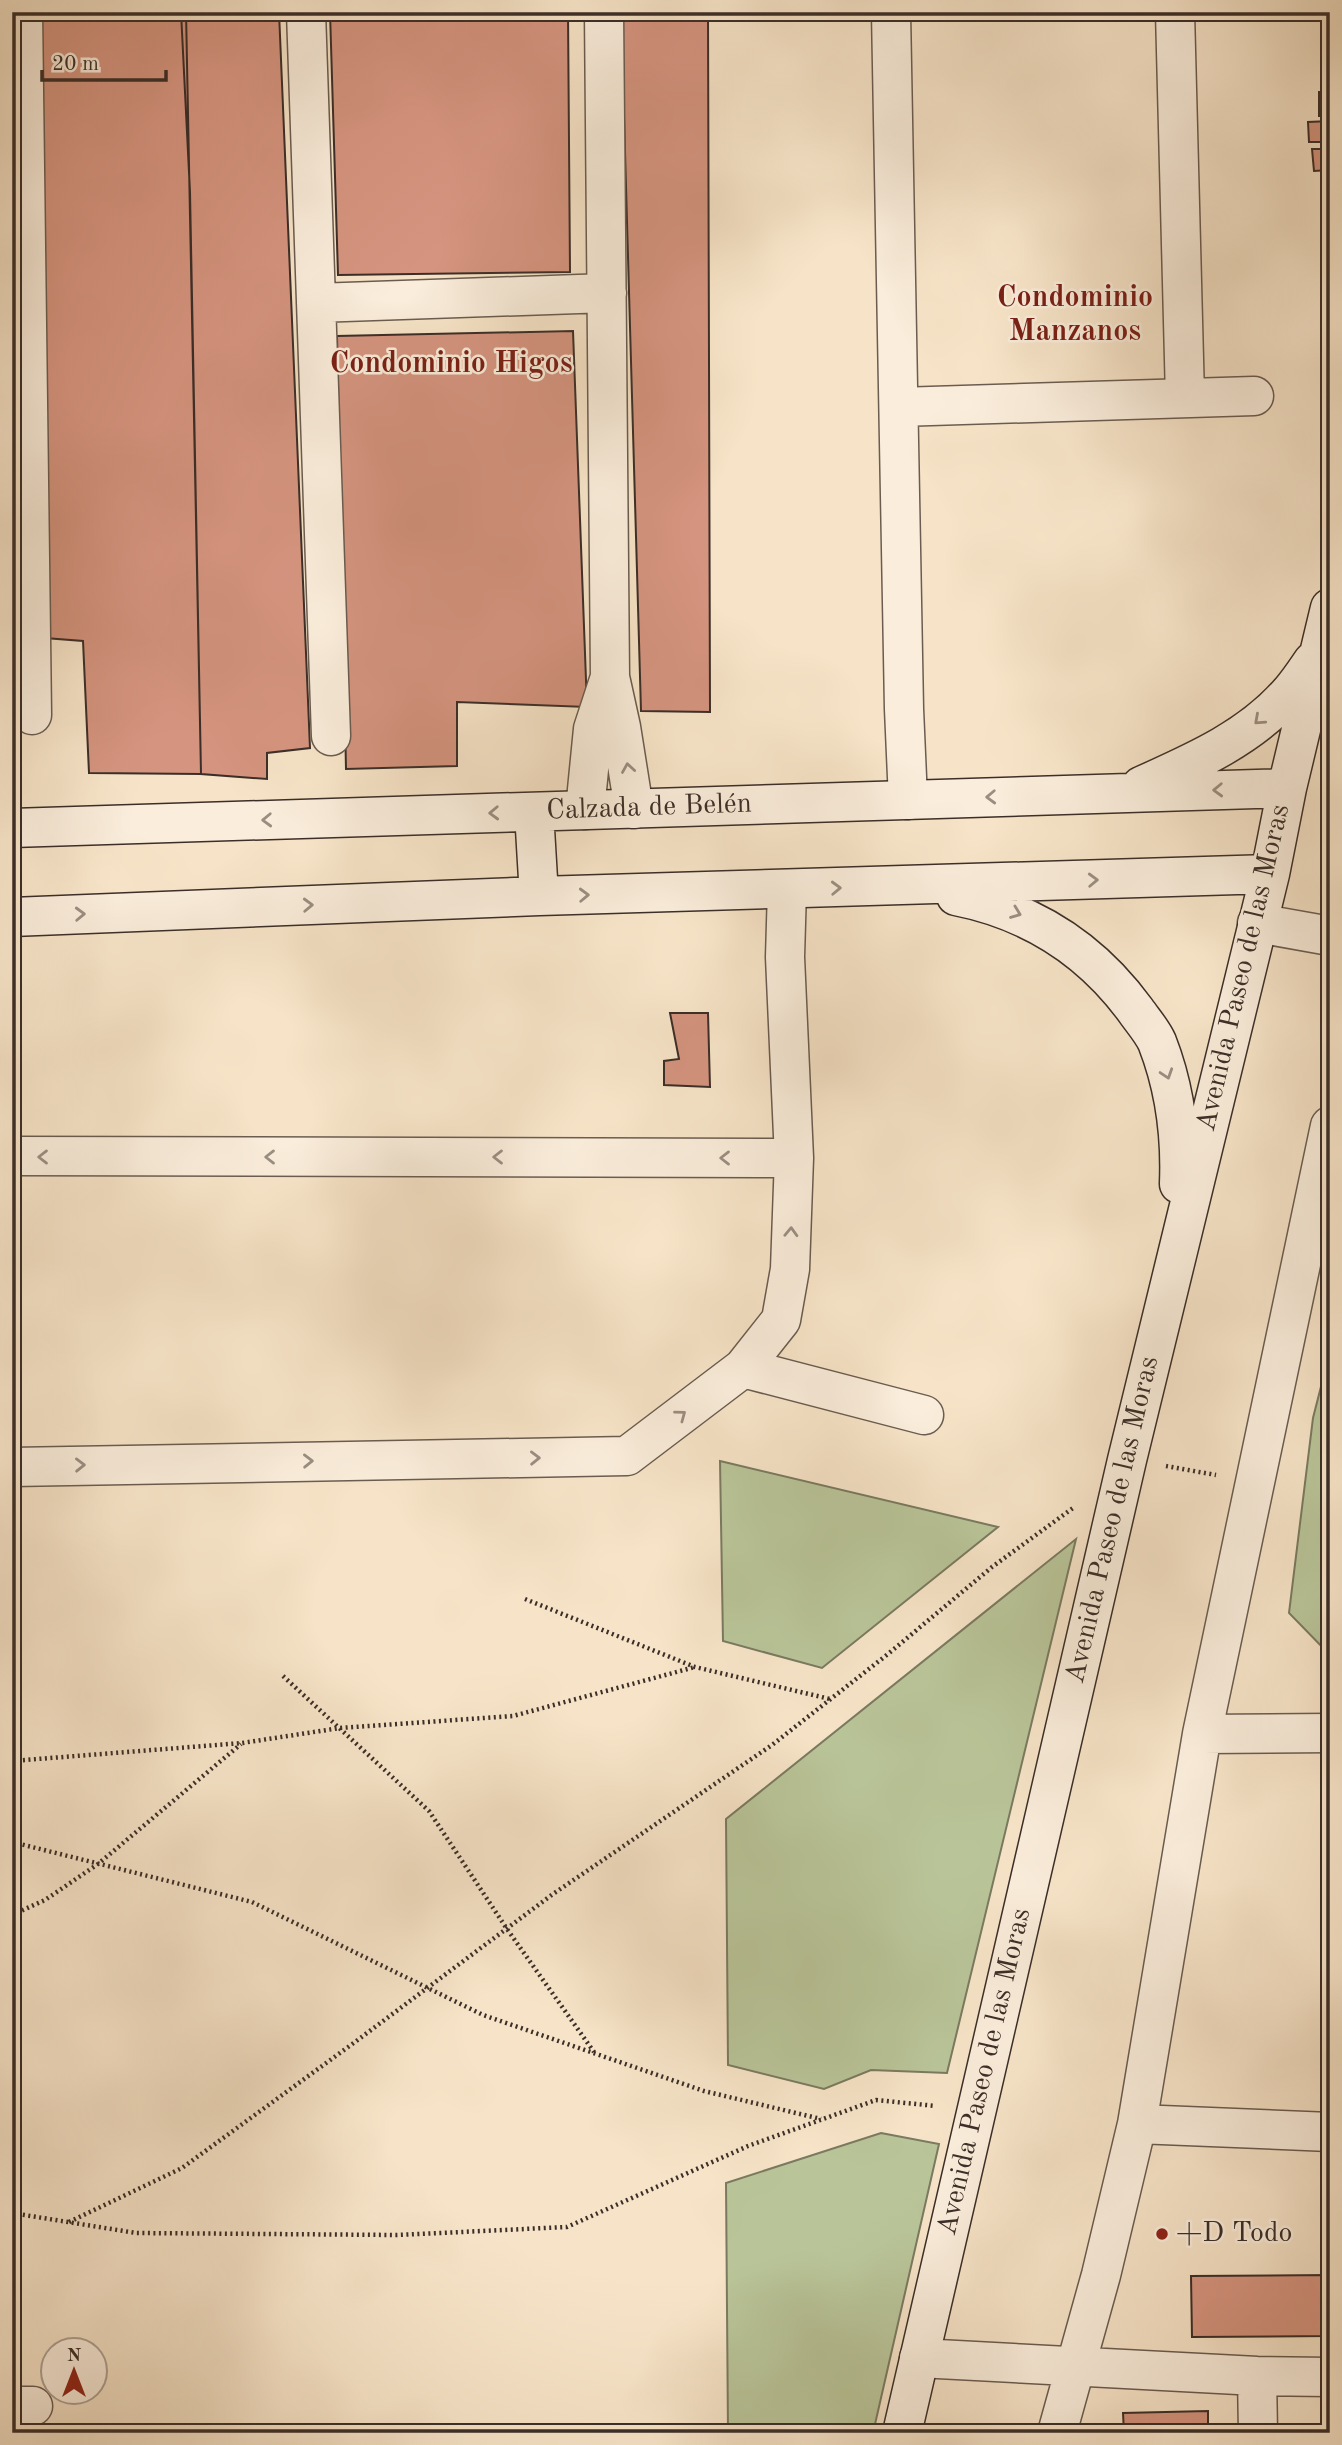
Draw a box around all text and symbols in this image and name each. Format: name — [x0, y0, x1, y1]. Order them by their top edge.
scale bar — [42, 38, 166, 82]
text: 20 m — [52, 54, 99, 75]
district label: Condominio Manzanos — [997, 283, 1153, 347]
district label: Condominio Higos — [329, 349, 573, 379]
one-way arrow — [1255, 712, 1268, 724]
one-way arrow — [621, 762, 636, 774]
one-way arrow — [1213, 782, 1223, 798]
street label: Calzada de Belén — [546, 790, 752, 826]
one-way arrow — [985, 790, 996, 805]
street label: Avenida Paseo de las Moras — [1193, 802, 1295, 1134]
one-way arrow — [488, 805, 499, 821]
one-way arrow — [261, 813, 272, 828]
one-way arrow — [1088, 872, 1099, 887]
one-way arrow — [831, 880, 842, 895]
one-way arrow — [579, 887, 590, 903]
one-way arrow — [303, 898, 314, 913]
one-way arrow — [1009, 905, 1021, 919]
one-way arrow — [75, 907, 86, 922]
one-way arrow — [1159, 1067, 1173, 1079]
one-way arrow — [37, 1149, 48, 1165]
one-way arrow — [265, 1149, 275, 1165]
one-way arrow — [492, 1149, 503, 1165]
one-way arrow — [720, 1150, 730, 1166]
one-way arrow — [784, 1226, 799, 1237]
street label: Avenida Paseo de las Moras — [1062, 1354, 1164, 1686]
one-way arrow — [673, 1411, 686, 1423]
one-way arrow — [531, 1450, 541, 1466]
one-way arrow — [303, 1454, 314, 1469]
one-way arrow — [76, 1457, 86, 1473]
street label: Avenida Paseo de las Moras — [934, 1906, 1036, 2238]
place label: +D Todo — [1176, 2220, 1292, 2248]
marker: +D Todo — [1154, 2226, 1170, 2242]
north arrow — [38, 2336, 108, 2406]
text: N — [67, 2347, 82, 2366]

